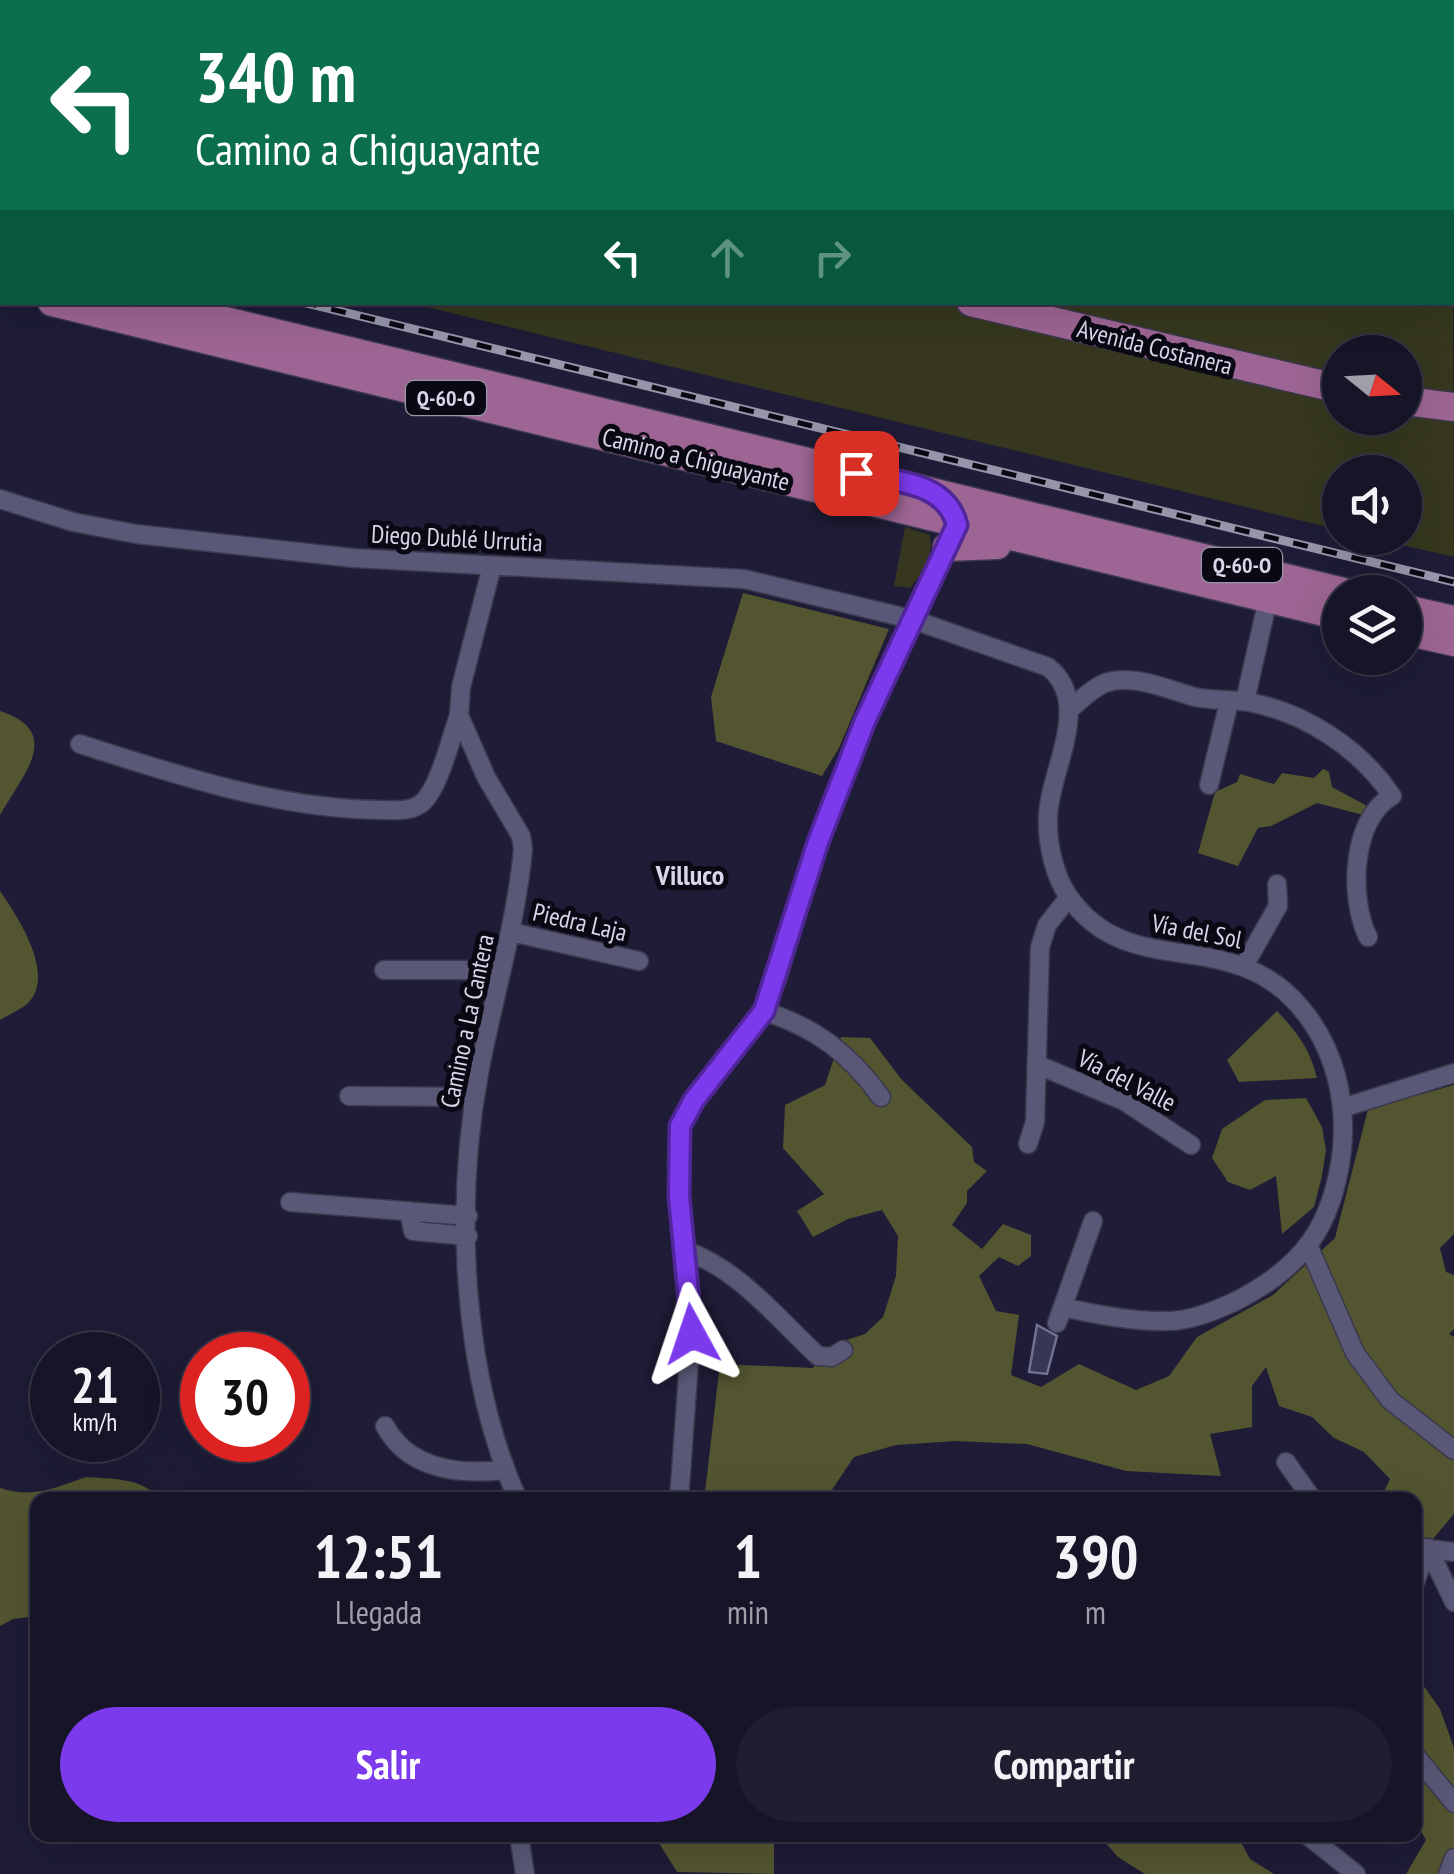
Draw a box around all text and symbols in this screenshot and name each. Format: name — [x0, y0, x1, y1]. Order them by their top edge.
text: 340 m — [195, 31, 356, 121]
icon: left — [30, 40, 160, 170]
text: Camino a Chiguayante — [195, 119, 541, 177]
icon: left — [595, 230, 650, 285]
icon: ahead — [700, 230, 755, 285]
icon: right — [805, 230, 860, 285]
street label: Avenida Costanera — [1074, 312, 1236, 382]
north arrow — [1322, 335, 1422, 435]
map controls — [1322, 335, 1422, 675]
road number: Q-60-O — [406, 381, 486, 415]
street label: Camino a Chiguayante — [599, 420, 793, 498]
pin — [814, 431, 899, 516]
icon: arrive — [829, 446, 884, 501]
button: sound — [1322, 455, 1422, 555]
street label: Diego Dublé Urrutia — [370, 518, 544, 558]
road number: Q-60-O — [1202, 548, 1282, 582]
button: layers — [1322, 575, 1422, 675]
district label: Villuco — [655, 856, 724, 893]
street label: Piedra Laja — [530, 896, 630, 948]
street label: Vía del Sol — [1148, 906, 1245, 955]
street label: Camino a La Cantera — [433, 931, 501, 1111]
street label: Vía del Valle — [1072, 1041, 1181, 1118]
position arrow — [640, 1282, 744, 1386]
speed limit sign: 30 — [180, 1332, 310, 1462]
text: 21 — [71, 1352, 119, 1417]
text: km/h — [73, 1406, 117, 1438]
text: 12:51 — [314, 1517, 443, 1595]
text: 1 — [734, 1517, 762, 1595]
text: 390 — [1052, 1517, 1138, 1595]
text: Llegada — [335, 1591, 422, 1633]
text: min — [727, 1591, 769, 1633]
text: m — [1085, 1591, 1106, 1633]
button: Salir — [60, 1707, 716, 1822]
button: Compartir — [736, 1707, 1392, 1822]

